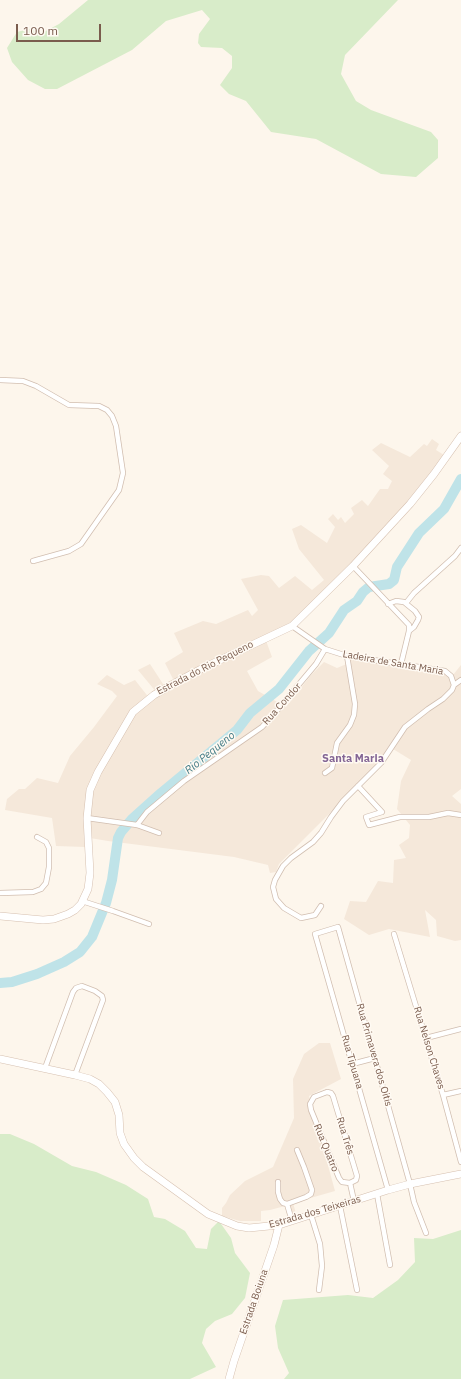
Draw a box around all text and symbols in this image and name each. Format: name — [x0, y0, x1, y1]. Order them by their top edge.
scale bar — [18, 16, 103, 42]
text: 100 m — [23, 23, 58, 38]
street label: Estrada do Rio Pequeno — [155, 638, 255, 698]
street label: Ladeira de Santa Maria — [342, 648, 444, 678]
street label: Rua Condor — [260, 681, 304, 727]
water label: Rio Pequeno — [182, 729, 238, 777]
district label: Santa Maria — [322, 752, 384, 766]
street label: Rua Primavera dos Oitis — [354, 1002, 394, 1108]
street label: Rua Nelson Chaves — [411, 1005, 447, 1091]
street label: Rua Tipuana — [339, 1034, 365, 1090]
street label: Rua Três — [334, 1116, 356, 1156]
street label: Rua Quatro — [311, 1122, 341, 1174]
street label: Estrada dos Teixeiras — [268, 1193, 362, 1231]
street label: Estrada Boiuna — [237, 1268, 271, 1336]

